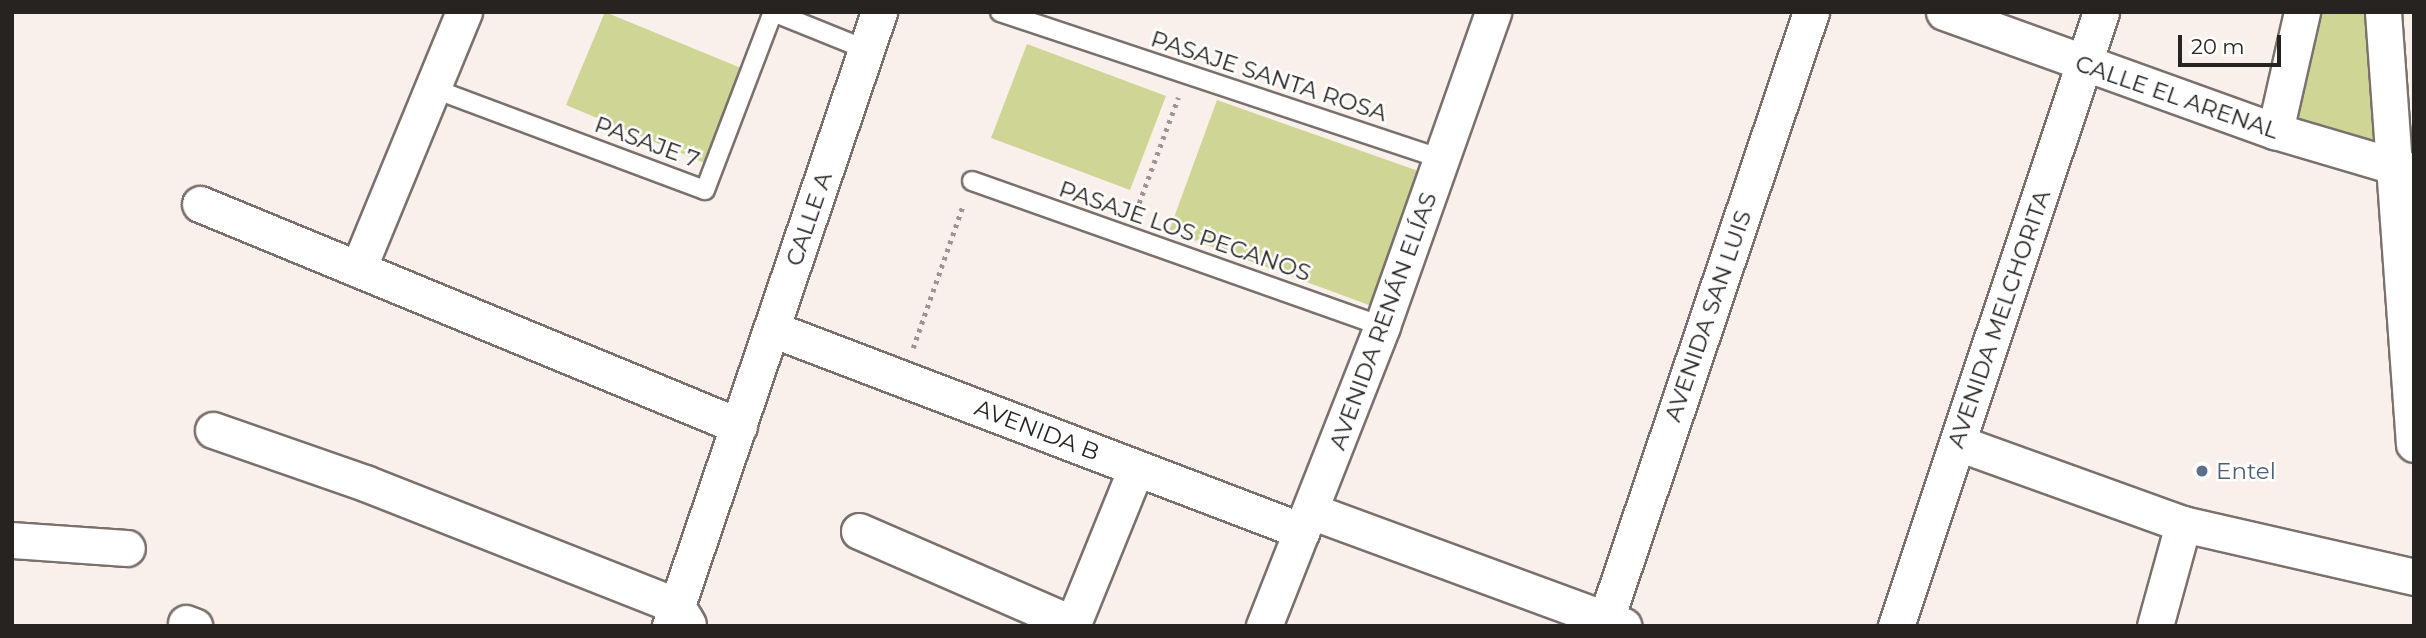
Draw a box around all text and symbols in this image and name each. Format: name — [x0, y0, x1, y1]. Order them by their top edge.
scale bar — [2181, 21, 2284, 65]
street label: PASAJE SANTA ROSA — [1147, 25, 1391, 127]
text: 20 m — [2191, 34, 2245, 59]
street label: CALLE EL ARENAL — [2072, 49, 2282, 145]
street label: PASAJE 7 — [591, 110, 703, 174]
street label: CALLE A — [780, 168, 838, 270]
street label: PASAJE LOS PECANOS — [1055, 175, 1315, 287]
street label: AVENIDA MELCHORITA — [1942, 186, 2056, 452]
street label: AVENIDA RENÁN ELÍAS — [1323, 188, 1443, 454]
street label: AVENIDA SAN LUIS — [1659, 207, 1757, 425]
street label: AVENIDA B — [971, 394, 1103, 466]
place label: Entel — [2216, 457, 2276, 485]
marker: Entel — [2194, 463, 2210, 479]

